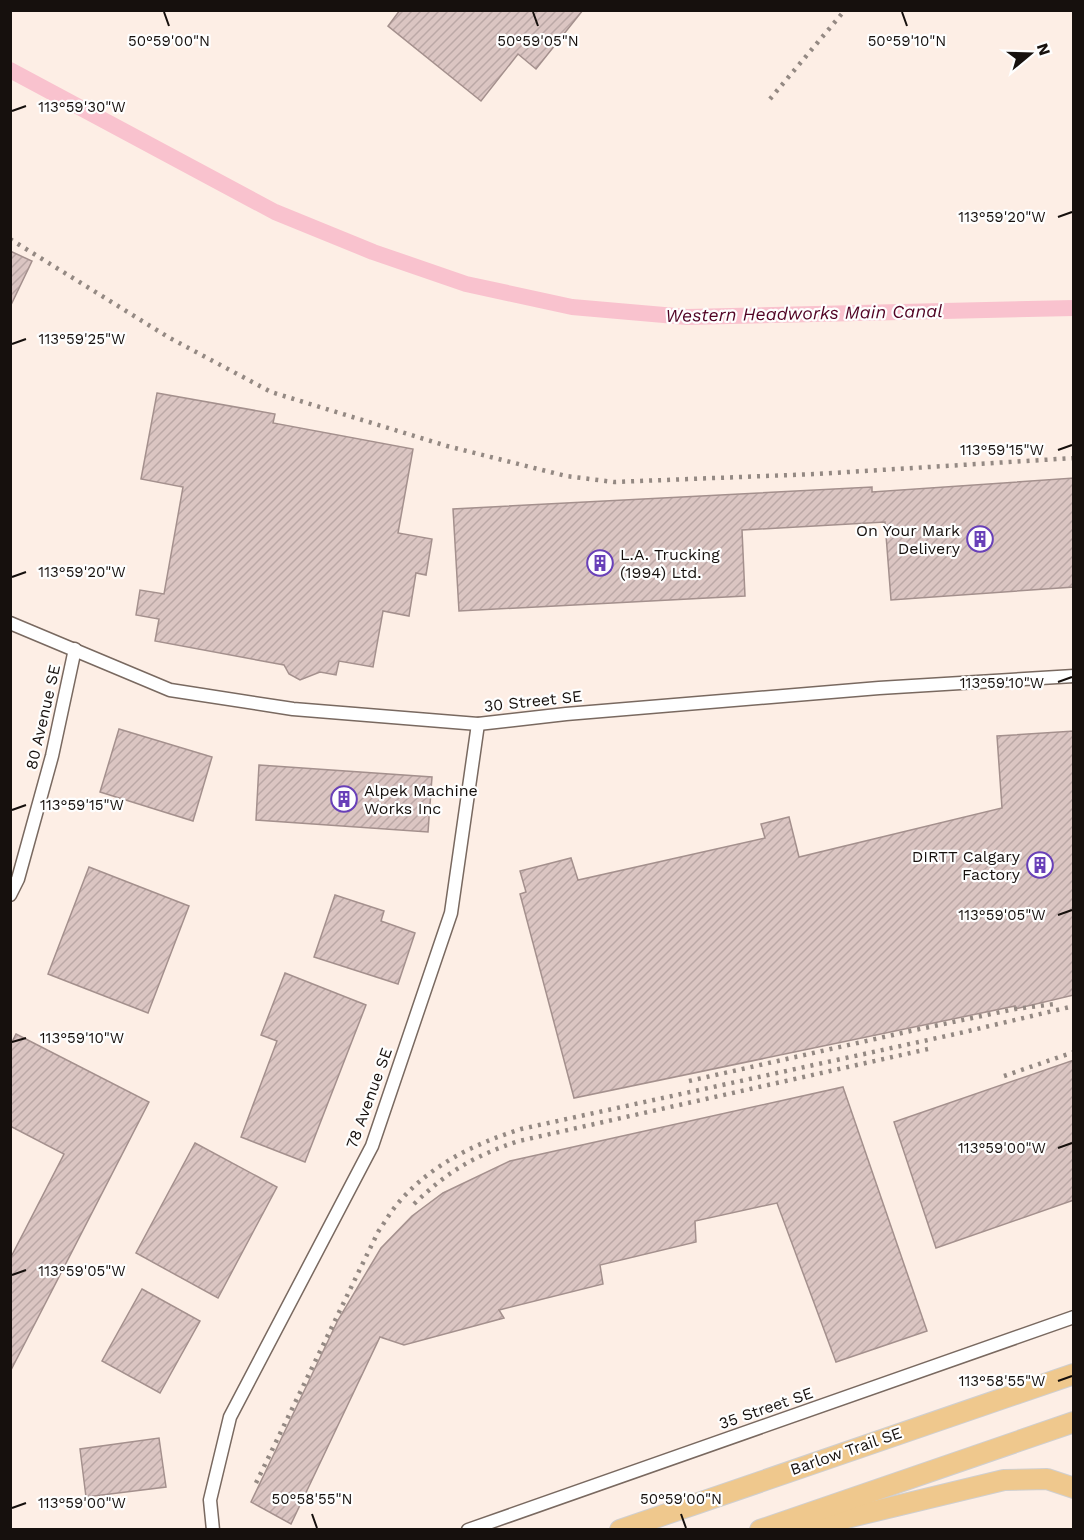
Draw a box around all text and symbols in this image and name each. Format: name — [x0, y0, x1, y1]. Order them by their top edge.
north arrow — [1000, 24, 1060, 84]
text: 50°59'00"N — [128, 32, 210, 50]
text: 50°59'05"N — [497, 32, 579, 50]
text: 50°59'10"N — [868, 32, 946, 50]
text: N — [1033, 41, 1055, 58]
text: 113°59'30"W — [38, 98, 126, 116]
text: 113°59'20"W — [958, 208, 1046, 226]
water label: Western Headworks Main Canal — [665, 300, 943, 326]
text: 113°59'25"W — [39, 330, 125, 348]
text: 113°59'15"W — [960, 441, 1044, 459]
place label: On Your Mark Delivery — [856, 521, 961, 558]
building icon: On Your Mark Delivery — [965, 524, 995, 554]
place label: L.A. Trucking (1994) Ltd. — [620, 545, 720, 582]
building icon: L.A. Trucking (1994) Ltd. — [585, 548, 615, 578]
text: 113°59'20"W — [38, 563, 126, 581]
street label: 80 Avenue SE — [22, 663, 64, 771]
text: 113°59'10"W — [960, 674, 1044, 692]
street label: 30 Street SE — [483, 686, 583, 716]
place label: Alpek Machine Works Inc — [364, 781, 478, 818]
building icon: Alpek Machine Works Inc — [329, 784, 359, 814]
text: 113°59'15"W — [40, 796, 124, 814]
place label: DIRTT Calgary Factory — [912, 847, 1021, 884]
building icon: DIRTT Calgary Factory — [1025, 850, 1055, 880]
text: 113°59'05"W — [958, 906, 1046, 924]
text: 113°59'10"W — [40, 1029, 124, 1047]
street label: 78 Avenue SE — [342, 1045, 396, 1151]
text: 113°59'00"W — [958, 1139, 1046, 1157]
text: 113°59'05"W — [38, 1262, 126, 1280]
text: 113°58'55"W — [959, 1372, 1045, 1390]
street label: 35 Street SE — [716, 1383, 816, 1433]
street label: Barlow Trail SE — [788, 1423, 904, 1479]
text: 50°58'55"N — [272, 1490, 352, 1508]
text: 50°59'00"N — [640, 1490, 722, 1508]
text: 113°59'00"W — [38, 1494, 126, 1512]

